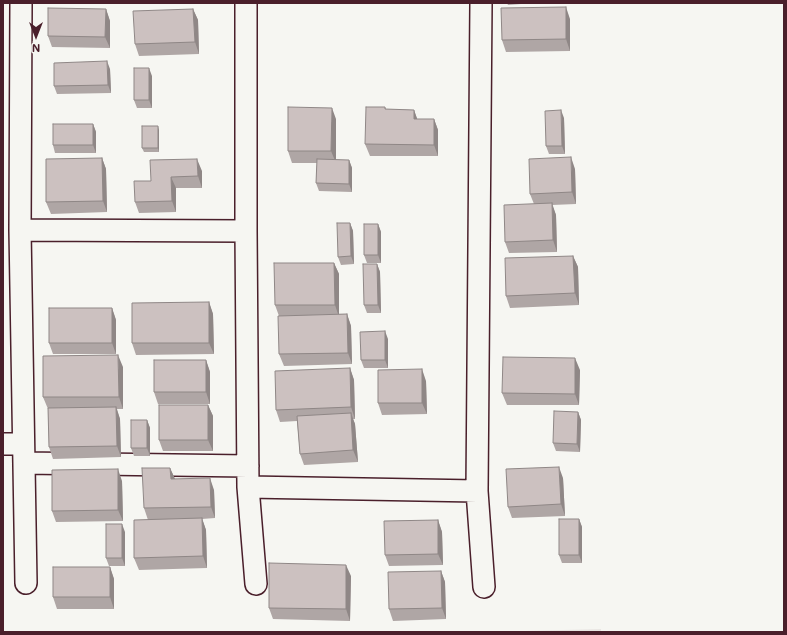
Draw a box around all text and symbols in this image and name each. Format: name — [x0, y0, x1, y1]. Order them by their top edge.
north arrow — [16, 16, 56, 56]
text: N — [32, 41, 40, 56]

